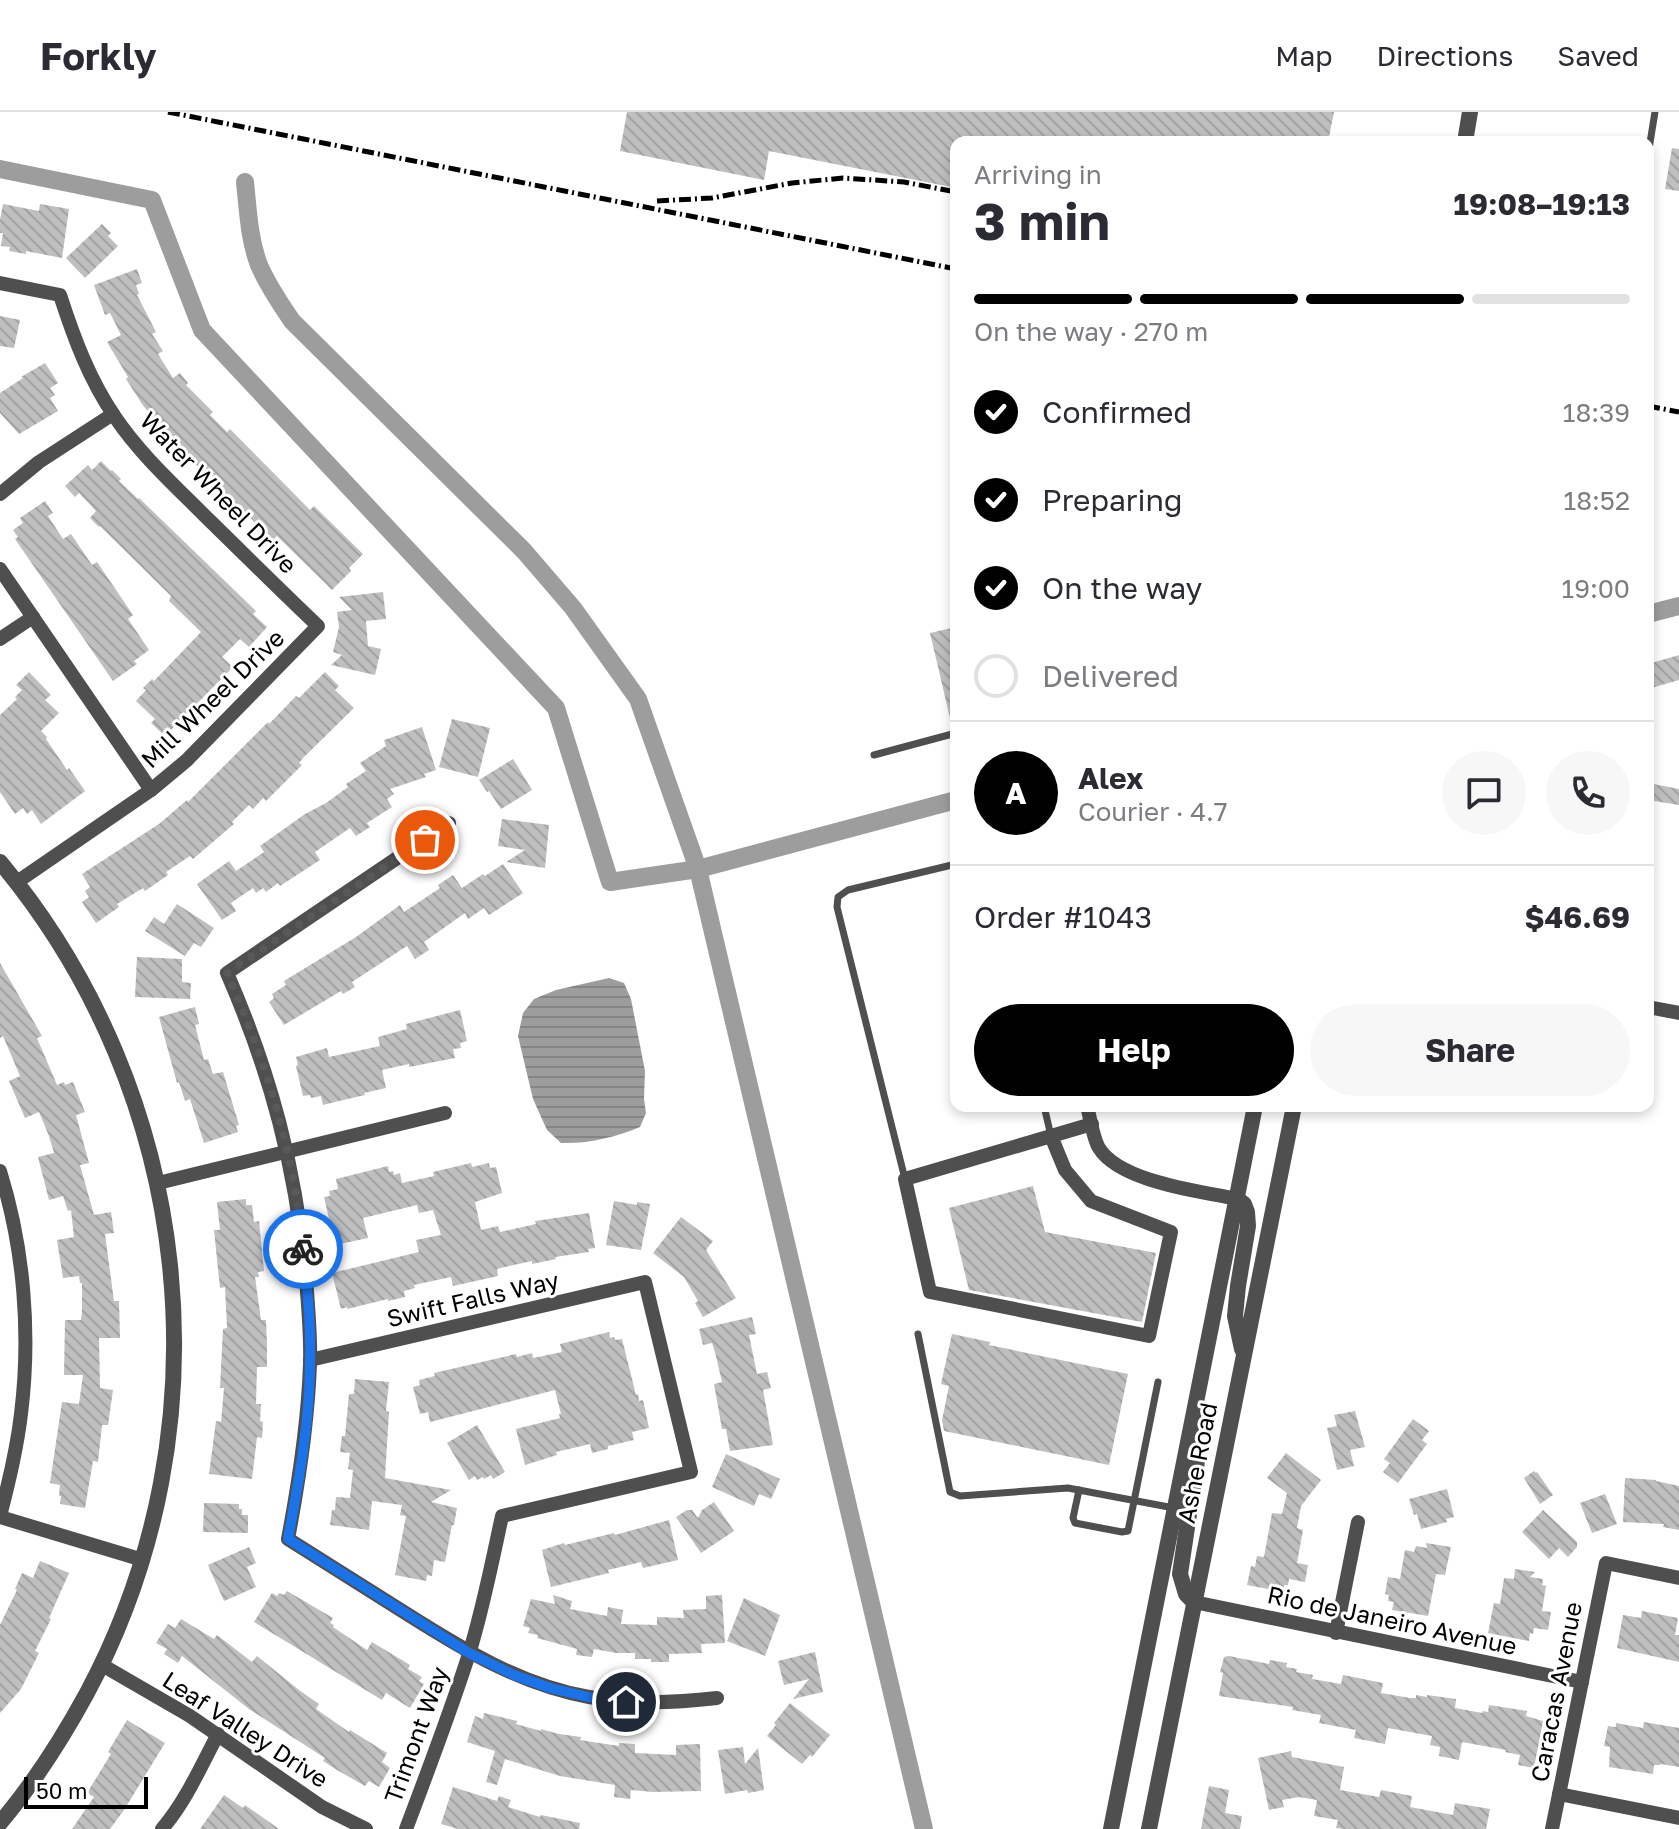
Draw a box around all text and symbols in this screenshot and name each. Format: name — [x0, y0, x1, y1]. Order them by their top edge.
text: Forkly — [40, 33, 157, 78]
text: Map — [1275, 39, 1332, 72]
text: Directions — [1376, 39, 1513, 72]
text: Saved — [1557, 39, 1639, 72]
text: Arriving in — [974, 159, 1102, 190]
text: 19:08–19:13 — [1453, 186, 1630, 222]
text: 3 min — [974, 189, 1110, 251]
text: On the way · 270 m — [974, 316, 1208, 347]
icon: check — [974, 390, 1018, 434]
text: Confirmed — [1042, 394, 1192, 430]
text: 18:39 — [1563, 397, 1630, 428]
street label: Water Wheel Drive — [135, 405, 304, 579]
icon: check — [974, 478, 1018, 522]
text: Preparing — [1042, 482, 1183, 518]
text: 18:52 — [1564, 485, 1630, 516]
icon: check — [974, 566, 1018, 610]
text: On the way — [1042, 570, 1202, 606]
text: 19:00 — [1562, 573, 1630, 604]
street label: Mill Wheel Drive — [135, 622, 289, 773]
text: Delivered — [1042, 658, 1179, 694]
button: chat — [1442, 751, 1526, 835]
button: phone — [1546, 751, 1630, 835]
text: Alex — [1078, 760, 1143, 796]
text: A — [1005, 775, 1027, 811]
text: Courier · 4.7 — [1078, 796, 1228, 827]
pin — [391, 806, 459, 874]
icon: bag — [403, 818, 447, 862]
text: Order #1043 — [974, 899, 1152, 935]
text: $46.69 — [1524, 899, 1630, 935]
button: Help — [974, 1004, 1294, 1096]
button: Share — [1310, 1004, 1630, 1096]
courier — [263, 1209, 343, 1289]
icon: bike — [281, 1227, 325, 1271]
street label: Swift Falls Way — [384, 1265, 561, 1332]
street label: Ashe Road — [1171, 1400, 1222, 1525]
street label: Rio de Janeiro Avenue — [1265, 1579, 1520, 1660]
street label: Caracas Avenue — [1524, 1599, 1587, 1784]
street label: Trimont Way — [378, 1662, 454, 1807]
street label: Leaf Valley Drive — [158, 1664, 334, 1793]
pin — [592, 1668, 660, 1736]
icon: home — [604, 1680, 648, 1724]
scale bar — [24, 1773, 148, 1809]
text: 50 m — [36, 1777, 87, 1804]

